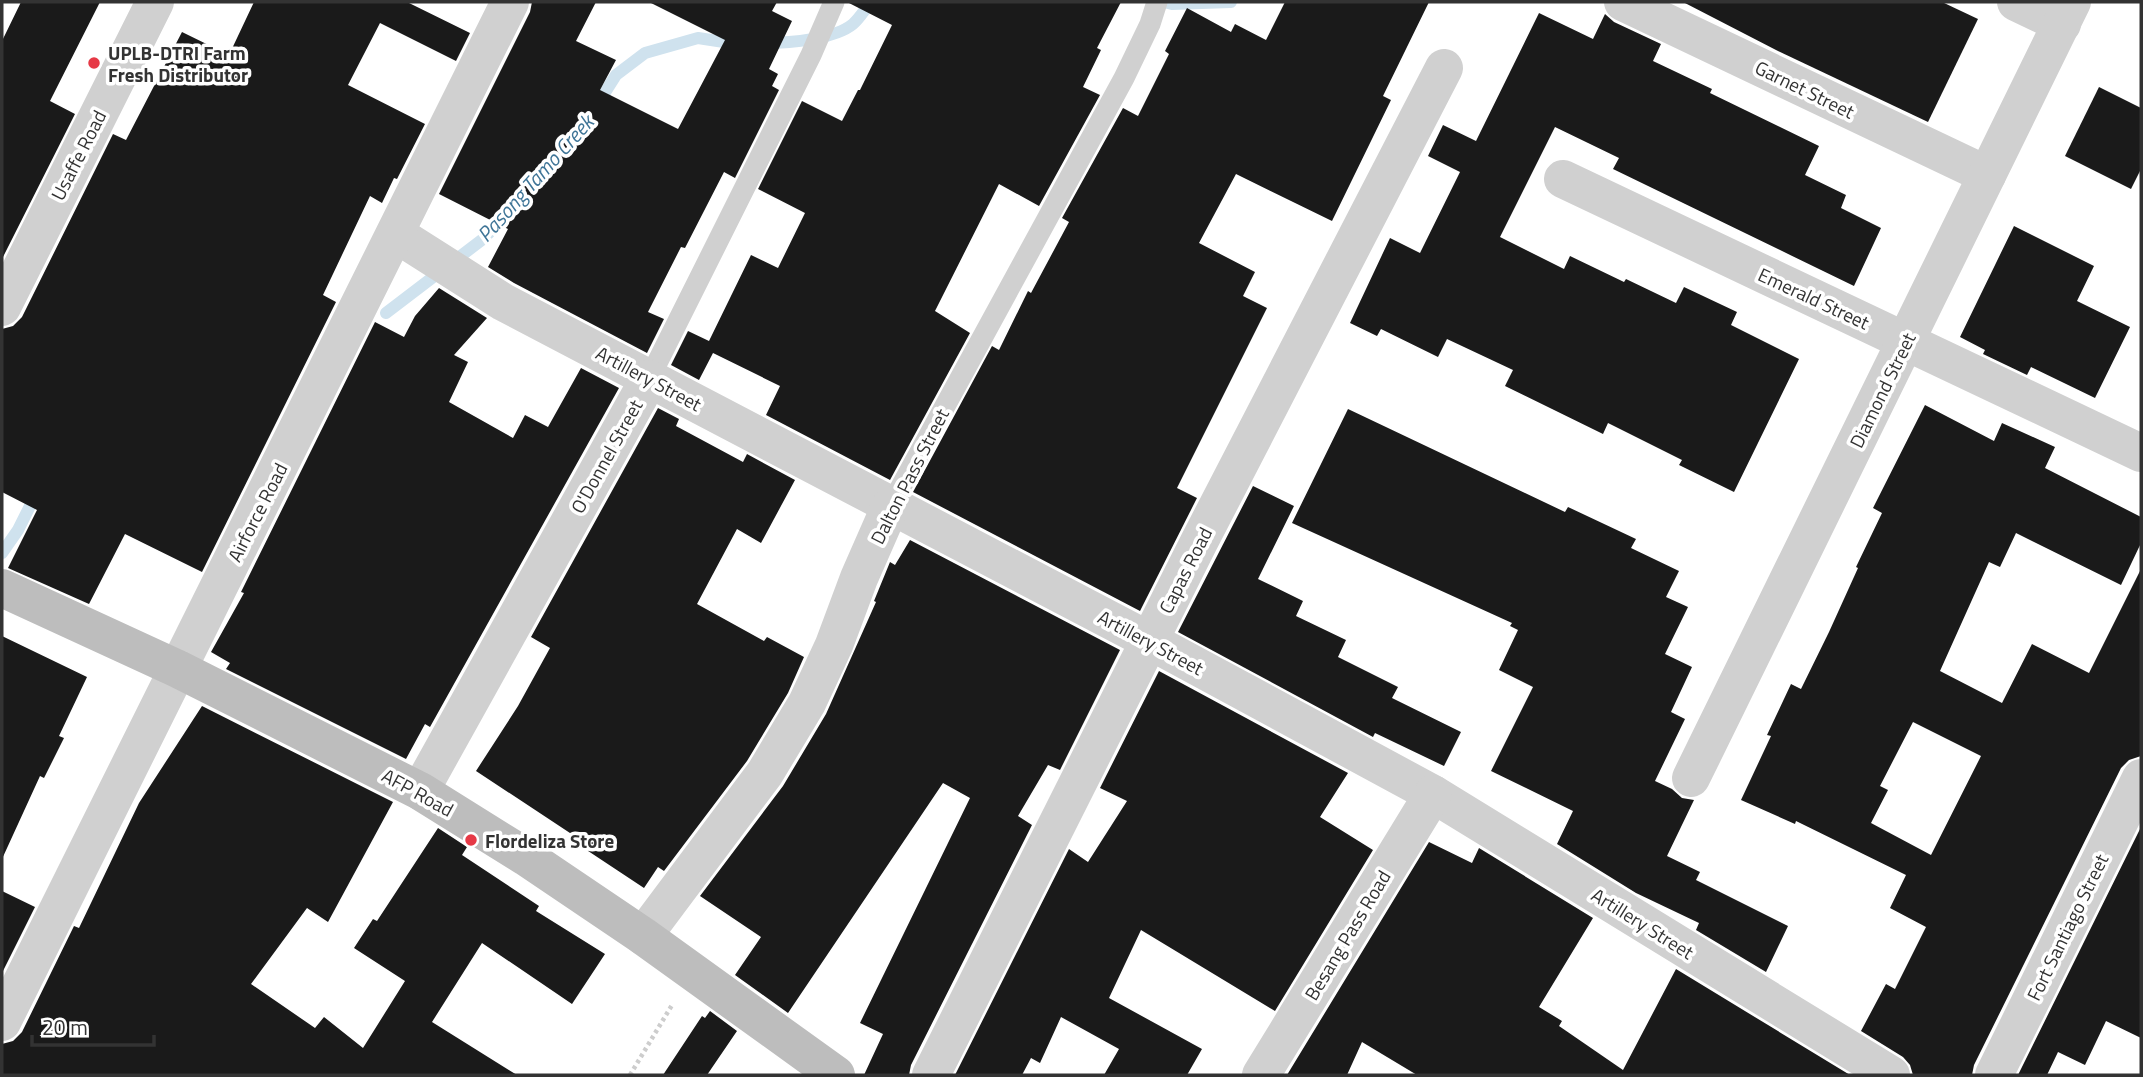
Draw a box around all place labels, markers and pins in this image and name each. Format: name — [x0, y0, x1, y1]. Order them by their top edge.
place label: UPLB-DTRI Farm Fresh Distributor — [108, 38, 248, 89]
marker: UPLB-DTRI Farm Fresh Distributor — [86, 55, 102, 71]
place label: Flordeliza Store — [485, 826, 614, 855]
marker: Flordeliza Store — [463, 832, 479, 848]

